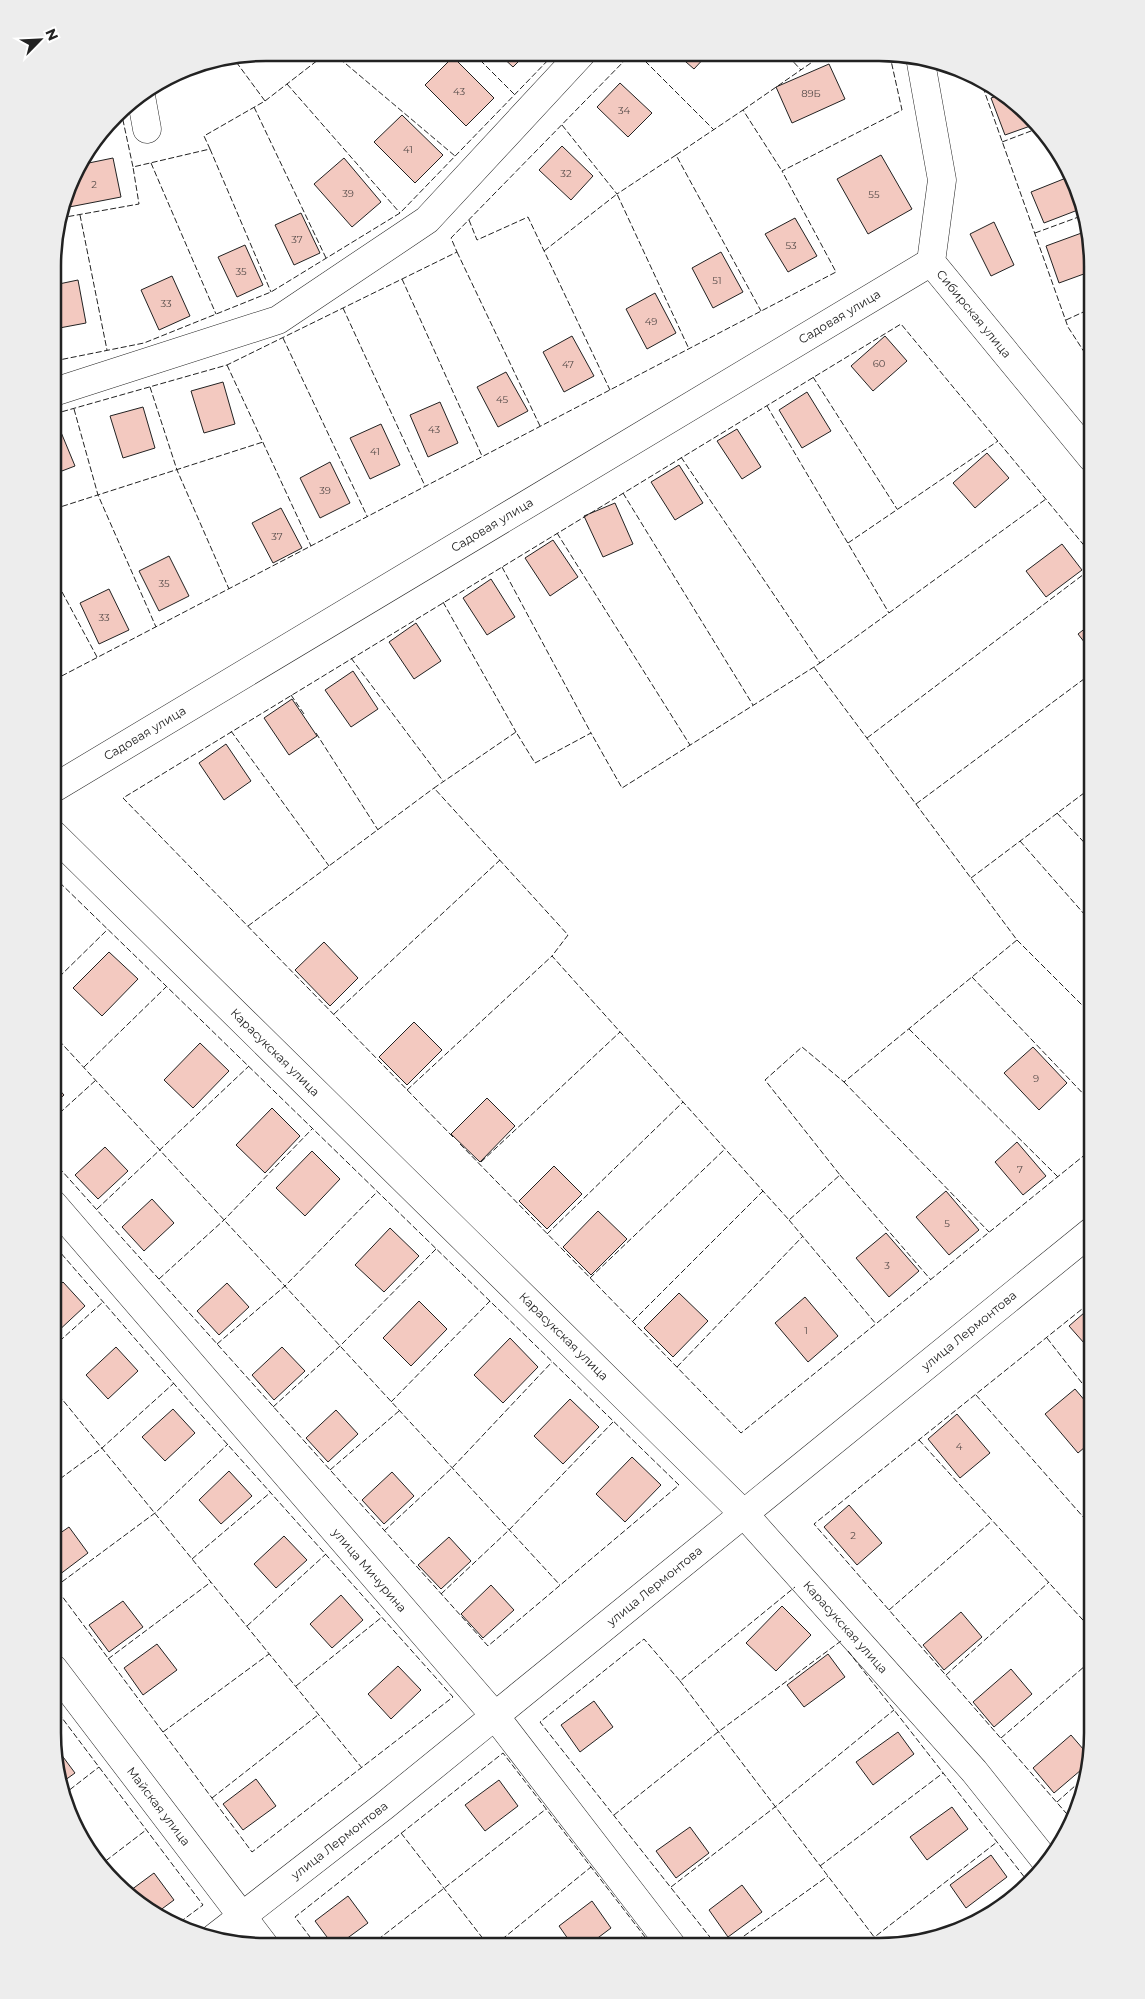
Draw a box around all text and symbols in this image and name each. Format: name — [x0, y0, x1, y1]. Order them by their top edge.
north arrow — [15, 15, 65, 65]
text: N — [41, 26, 62, 44]
house number: 43 — [453, 85, 465, 98]
house number: 89Б — [801, 87, 821, 100]
house number: 34 — [618, 104, 631, 117]
house number: 41 — [403, 143, 413, 156]
house number: 32 — [560, 167, 572, 180]
house number: 2 — [91, 178, 97, 191]
house number: 39 — [342, 187, 354, 200]
house number: 55 — [868, 188, 880, 201]
house number: 37 — [291, 233, 303, 246]
house number: 53 — [785, 239, 797, 252]
house number: 35 — [235, 265, 247, 278]
street label: Сибирская улица — [933, 266, 1015, 361]
house number: 51 — [712, 274, 722, 287]
street label: Садовая улица — [795, 286, 883, 347]
house number: 33 — [160, 297, 172, 310]
house number: 49 — [645, 315, 657, 328]
house number: 60 — [873, 357, 886, 370]
house number: 47 — [562, 358, 574, 371]
house number: 45 — [496, 393, 508, 406]
house number: 43 — [428, 423, 440, 436]
house number: 41 — [370, 445, 380, 458]
house number: 39 — [319, 484, 331, 497]
street label: Садовая улица — [448, 494, 536, 555]
house number: 37 — [271, 530, 283, 543]
house number: 35 — [158, 577, 170, 590]
house number: 33 — [98, 611, 110, 624]
street label: Садовая улица — [101, 703, 188, 763]
street label: Карасукская улица — [228, 1005, 323, 1099]
house number: 9 — [1033, 1072, 1039, 1085]
house number: 7 — [1017, 1163, 1023, 1176]
house number: 5 — [944, 1217, 950, 1230]
house number: 3 — [884, 1259, 890, 1272]
street label: улица Лермонтова — [917, 1287, 1019, 1374]
street label: Карасукская улица — [516, 1289, 612, 1383]
house number: 1 — [804, 1324, 808, 1337]
house number: 4 — [956, 1440, 963, 1453]
street label: улица Мичурина — [329, 1524, 410, 1615]
house number: 2 — [850, 1529, 856, 1542]
street label: улица Лермонтова — [603, 1543, 705, 1629]
street label: Карасукская улица — [800, 1577, 891, 1676]
street label: Майская улица — [124, 1764, 194, 1849]
street label: улица Лермонтова — [287, 1798, 391, 1883]

